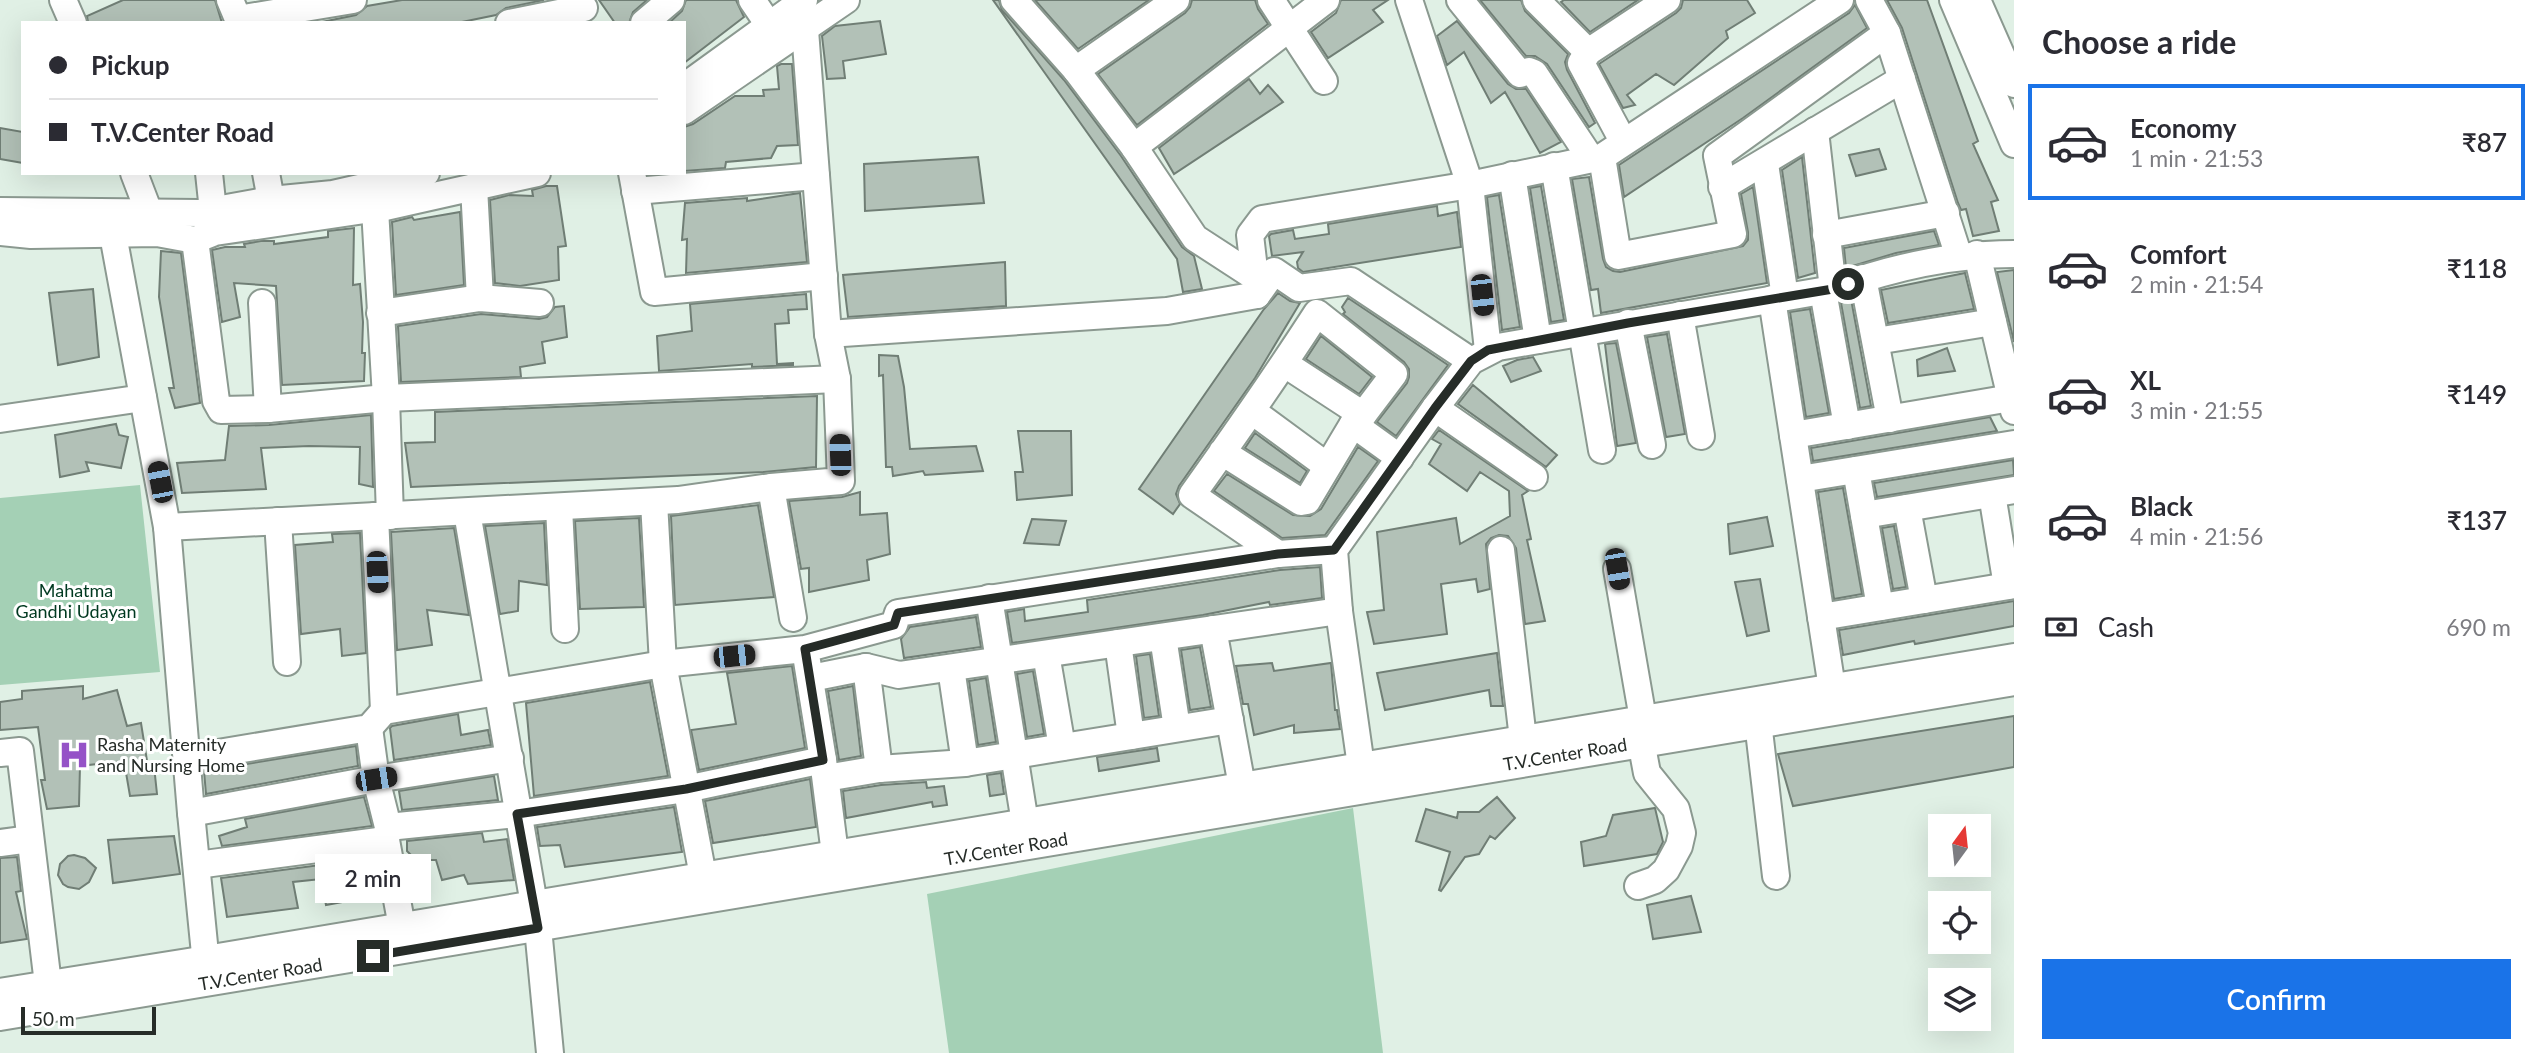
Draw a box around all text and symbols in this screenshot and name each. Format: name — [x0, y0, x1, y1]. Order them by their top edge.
text: Choose a ride — [2042, 22, 2236, 61]
text: Pickup — [91, 49, 170, 81]
icon: car — [2046, 111, 2109, 174]
text: Economy — [2130, 112, 2236, 144]
text: T.V.Center Road — [91, 116, 274, 148]
text: ₹87 — [2462, 126, 2507, 158]
text: 1 min · 21:53 — [2130, 144, 2263, 172]
icon: car — [2046, 237, 2109, 300]
text: Comfort — [2130, 238, 2227, 270]
text: ₹118 — [2447, 252, 2507, 284]
route start — [1832, 268, 1864, 300]
text: 2 min · 21:54 — [2130, 270, 2263, 298]
car — [1470, 273, 1495, 317]
icon: car — [2046, 363, 2109, 426]
text: XL — [2130, 364, 2161, 396]
text: ₹149 — [2447, 378, 2507, 410]
text: 3 min · 21:55 — [2130, 396, 2263, 424]
car — [829, 434, 852, 476]
car — [146, 459, 175, 505]
icon: car — [2046, 489, 2109, 552]
text: Black — [2130, 490, 2193, 522]
text: ₹137 — [2447, 504, 2507, 536]
text: 4 min · 21:56 — [2130, 522, 2263, 550]
car — [1604, 546, 1631, 592]
car — [366, 550, 389, 594]
park label: Mahatma Gandhi Udayan — [16, 579, 136, 622]
icon: cash — [2042, 608, 2080, 646]
text: Cash — [2098, 611, 2154, 643]
text: 690 m — [2446, 613, 2511, 641]
car — [713, 643, 756, 669]
place label: Rasha Maternity and Nursing Home — [97, 733, 245, 776]
street label: T.V.Center Road — [1502, 733, 1629, 775]
hospital icon: Rasha Maternity and Nursing Home — [57, 738, 91, 772]
car — [354, 765, 399, 793]
north arrow — [1928, 814, 1992, 877]
map controls — [1928, 814, 1991, 1031]
street label: T.V.Center Road — [942, 827, 1069, 870]
callout: 2 min — [315, 855, 431, 904]
text: 2 min — [345, 864, 401, 892]
button: locate — [1928, 891, 1991, 954]
route end — [357, 940, 389, 972]
street label: T.V.Center Road — [197, 953, 324, 995]
button: Confirm — [2042, 959, 2511, 1039]
button: layers — [1928, 968, 1991, 1031]
scale bar — [21, 1004, 156, 1036]
text: 50 m — [32, 1007, 75, 1030]

